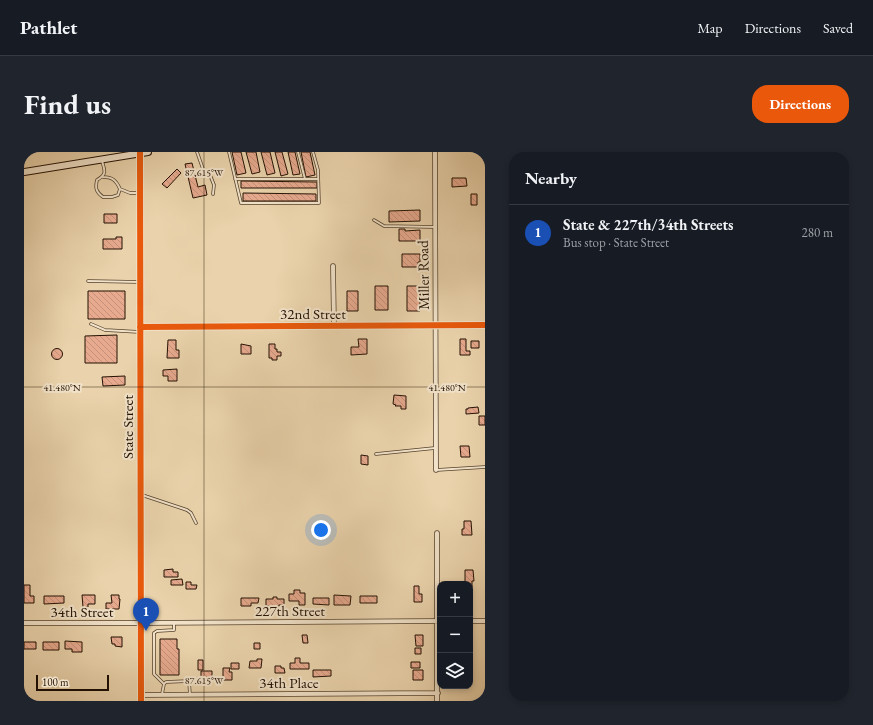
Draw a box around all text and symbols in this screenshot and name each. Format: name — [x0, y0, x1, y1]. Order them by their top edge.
text: Pathlet — [20, 15, 77, 40]
text: Map — [697, 19, 723, 37]
text: Directions — [745, 19, 801, 37]
text: Saved — [823, 19, 853, 37]
button: Directions — [752, 85, 849, 123]
text: Find us — [24, 86, 111, 122]
text: 87.615°W — [185, 166, 224, 179]
text: Nearby — [525, 167, 577, 189]
text: State & 227th/34th Streets — [563, 215, 734, 234]
text: 1 — [535, 224, 541, 241]
text: 280 m — [802, 224, 833, 241]
text: Bus stop · State Street — [563, 234, 669, 251]
street label: Miller Road — [413, 240, 433, 310]
street label: 32nd Street — [280, 304, 346, 323]
text: 41.480°N — [43, 381, 81, 394]
text: 41.480°N — [428, 381, 466, 394]
street label: State Street — [118, 395, 137, 459]
your location — [311, 520, 331, 540]
map controls — [437, 581, 473, 689]
button: + — [437, 581, 473, 617]
pin: 1 — [133, 598, 159, 631]
street label: 227th Street — [255, 601, 325, 620]
street label: 34th Street — [51, 602, 114, 621]
button: − — [437, 617, 473, 653]
button: layers — [437, 653, 473, 689]
scale bar — [36, 673, 109, 692]
street label: 34th Place — [259, 673, 319, 692]
text: 87.615°W — [185, 674, 224, 687]
text: 100 m — [42, 675, 69, 689]

